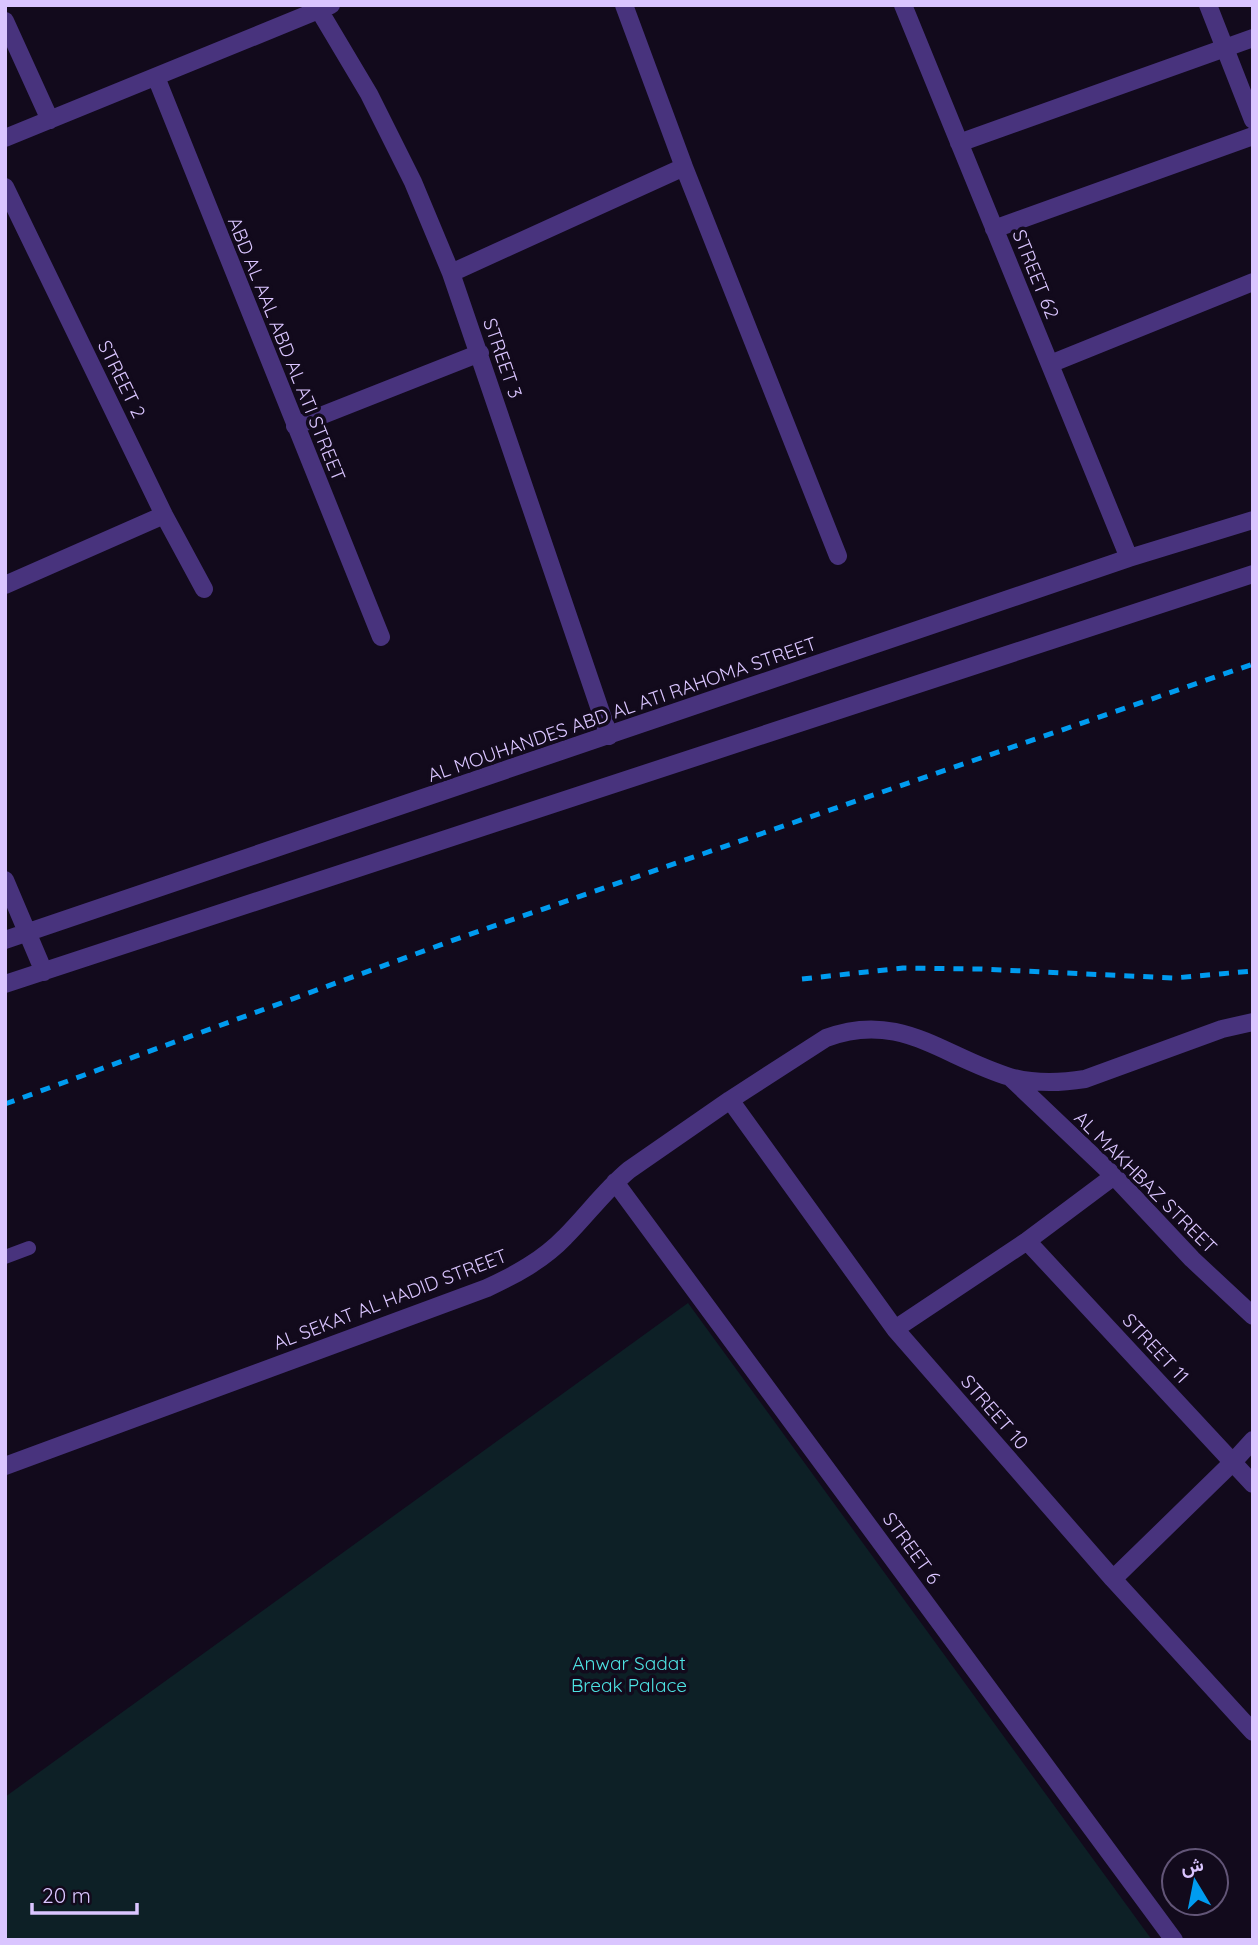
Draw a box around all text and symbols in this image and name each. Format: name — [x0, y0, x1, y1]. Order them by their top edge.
street label: ABD AL AAL ABD AL ATI STREET — [223, 213, 351, 485]
street label: STREET 62 — [1007, 226, 1065, 322]
street label: STREET 3 — [478, 315, 528, 401]
street label: STREET 2 — [93, 336, 151, 422]
street label: AL MOUHANDES ABD AL ATI RAHOMA STREET — [424, 631, 820, 787]
street label: AL MAKHBAZ STREET — [1070, 1106, 1222, 1258]
street label: AL SEKAT AL HADID STREET — [270, 1243, 510, 1355]
street label: STREET 11 — [1117, 1308, 1195, 1388]
street label: STREET 10 — [956, 1370, 1034, 1454]
street label: STREET 6 — [878, 1507, 946, 1589]
park label: Anwar Sadat Break Palace — [571, 1651, 687, 1697]
north arrow — [1160, 1847, 1230, 1917]
text: ش — [1179, 1851, 1206, 1879]
scale bar — [32, 1871, 136, 1915]
text: 20 m — [42, 1882, 91, 1908]

